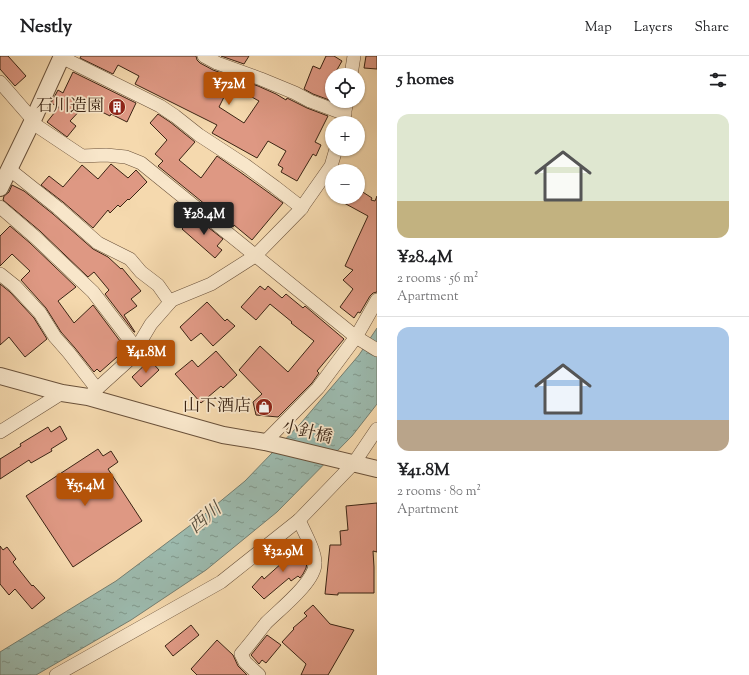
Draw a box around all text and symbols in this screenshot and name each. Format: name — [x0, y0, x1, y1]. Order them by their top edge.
text: Nestly — [20, 14, 72, 41]
text: Map — [585, 18, 612, 38]
text: Layers — [634, 18, 672, 38]
text: Share — [694, 18, 729, 38]
map controls — [325, 68, 365, 204]
button: locate — [325, 68, 365, 108]
text: 5 homes — [397, 68, 454, 92]
icon: filters — [707, 69, 729, 91]
pin: ¥72M — [205, 72, 253, 106]
text: ¥72M — [213, 76, 245, 94]
place label: 石川造園 — [36, 95, 104, 119]
building icon: 石川造園 — [107, 97, 127, 117]
button: + — [325, 116, 365, 156]
icon: home — [527, 140, 599, 212]
button: − — [325, 164, 365, 204]
pin: ¥28.4M — [171, 202, 237, 236]
text: ¥28.4M — [183, 206, 225, 224]
text: ¥28.4M — [397, 246, 453, 270]
text: 2 rooms · 56 m² — [397, 270, 478, 288]
text: Apartment — [397, 288, 458, 306]
pin: ¥41.8M — [113, 340, 179, 374]
text: ¥41.8M — [126, 344, 166, 362]
icon: home — [527, 353, 599, 425]
place label: 山下酒店 — [183, 395, 251, 419]
shop icon: 山下酒店 — [254, 397, 274, 417]
street label: 小針橋 — [279, 415, 335, 451]
text: ¥41.8M — [397, 459, 450, 483]
pin: ¥55.4M — [52, 473, 118, 507]
text: ¥55.4M — [65, 477, 105, 495]
text: 2 rooms · 80 m² — [397, 483, 481, 501]
water label: 西川 — [184, 496, 230, 541]
text: Apartment — [397, 501, 458, 519]
pin: ¥32.9M — [250, 539, 316, 573]
text: ¥32.9M — [263, 543, 304, 561]

